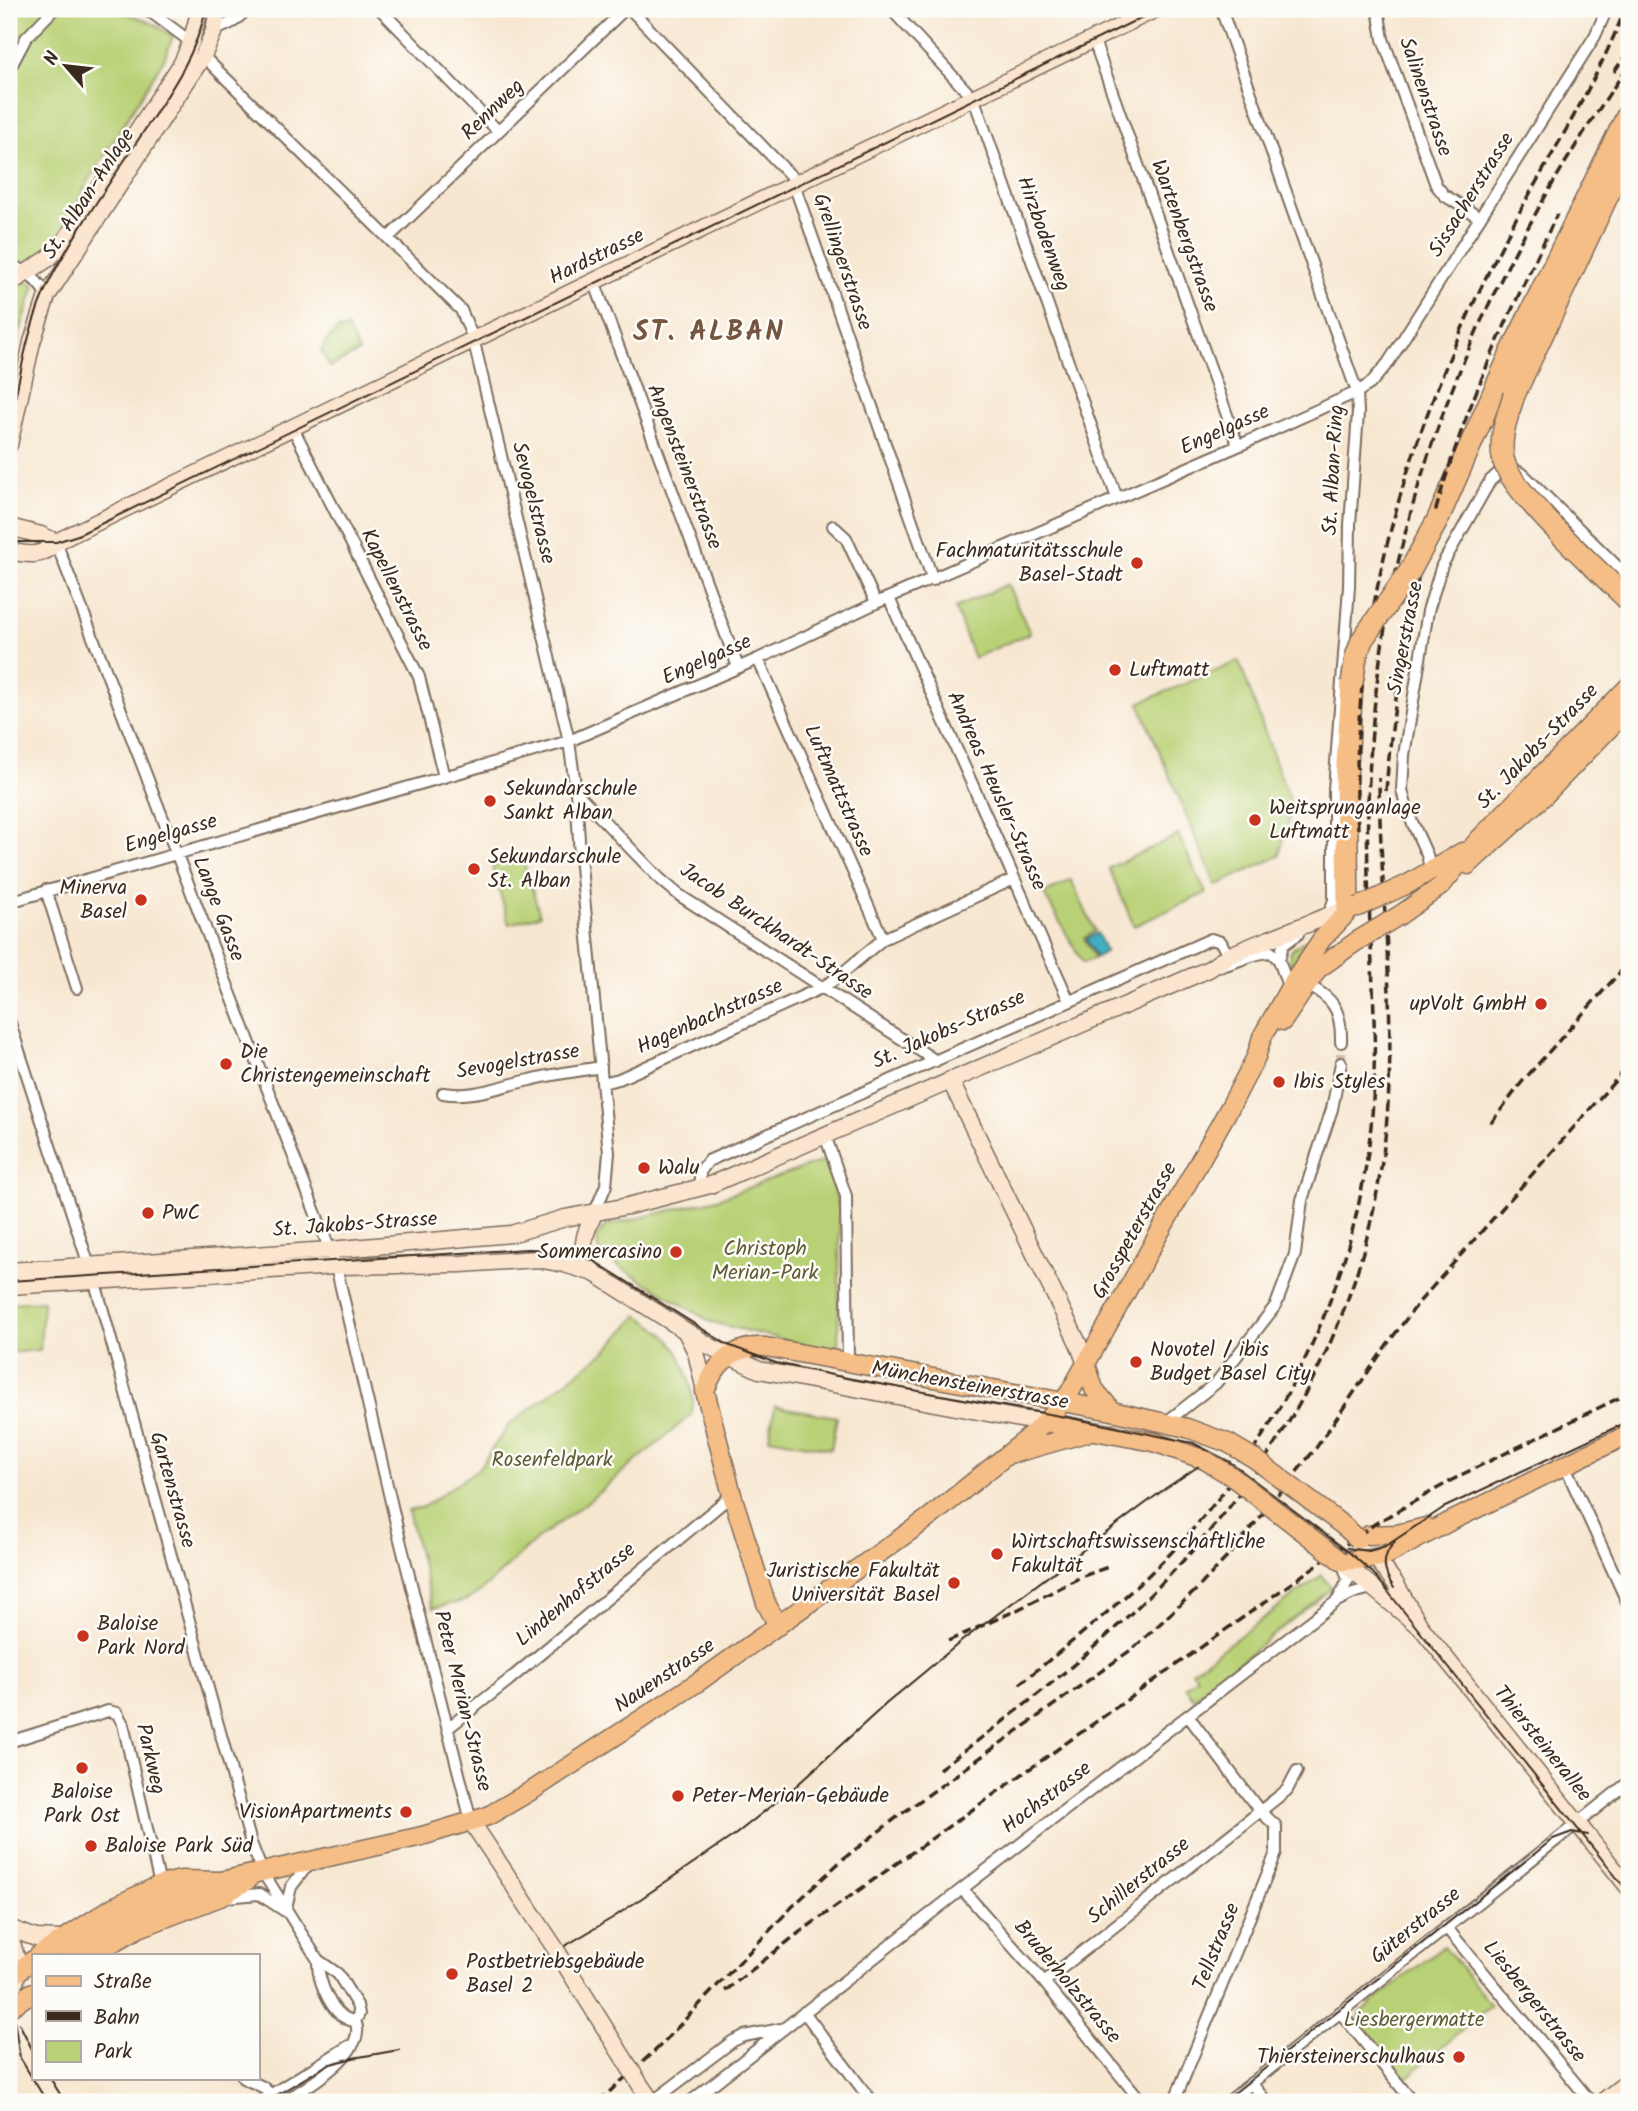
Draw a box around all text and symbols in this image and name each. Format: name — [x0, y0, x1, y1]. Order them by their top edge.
north arrow — [32, 32, 102, 102]
street label: Salinenstrasse — [1389, 33, 1461, 162]
text: N — [37, 47, 69, 71]
street label: Rennweg — [454, 71, 532, 149]
street label: St. Alban-Anlage — [34, 121, 144, 266]
street label: Sissacherstrasse — [1420, 126, 1524, 264]
street label: Wartenbergstrasse — [1141, 155, 1227, 318]
street label: Hirzbodenweg — [1007, 172, 1079, 296]
street label: Grellingerstrasse — [803, 189, 881, 336]
street label: Hardstrasse — [544, 219, 651, 294]
district label: ST. ALBAN — [633, 310, 785, 355]
street label: Angensteinerstrasse — [637, 379, 731, 555]
street label: Engelgasse — [1175, 395, 1276, 464]
street label: St. Alban-Ring — [1314, 404, 1354, 536]
street label: Sevogelstrasse — [502, 438, 564, 568]
street label: Kapellenstrasse — [351, 523, 441, 658]
place label: Fachmaturitätsschule Basel-Stadt — [935, 535, 1124, 592]
marker: Fachmaturitätsschule Basel-Stadt — [1129, 555, 1145, 571]
street label: Singerstrasse — [1379, 578, 1433, 698]
street label: Engelgasse — [657, 625, 758, 694]
place label: Luftmatt — [1129, 654, 1210, 687]
marker: Luftmatt — [1107, 662, 1123, 678]
street label: St. Jakobs-Strasse — [1469, 676, 1607, 818]
street label: Andreas Heusler-Strasse — [937, 686, 1055, 897]
street label: Luftmattstrasse — [794, 720, 882, 863]
place label: Sekundarschule Sankt Alban — [504, 773, 638, 830]
place label: Weitsprunganlage Luftmatt — [1269, 792, 1421, 849]
marker: Sekundarschule Sankt Alban — [482, 793, 498, 809]
street label: Engelgasse — [121, 805, 222, 863]
marker: Weitsprunganlage Luftmatt — [1247, 812, 1263, 828]
place label: Sekundarschule St. Alban — [488, 841, 622, 898]
street label: Lange Gasse — [183, 852, 253, 967]
street label: Jacob Burckhardt-Strasse — [673, 855, 880, 1010]
marker: Sekundarschule St. Alban — [466, 861, 482, 877]
place label: Minerva Basel — [59, 872, 127, 929]
marker: Minerva Basel — [133, 892, 149, 908]
street label: Hagenbachstrasse — [631, 970, 789, 1064]
street label: St. Jakobs-Strasse — [867, 981, 1031, 1079]
place label: upVolt GmbH — [1410, 988, 1527, 1021]
marker: upVolt GmbH — [1533, 996, 1549, 1012]
street label: Sevogelstrasse — [454, 1035, 583, 1089]
place label: Die Christengemeinschaft — [240, 1036, 432, 1093]
marker: Die Christengemeinschaft — [218, 1056, 234, 1072]
place label: Ibis Styles — [1293, 1066, 1386, 1099]
marker: Ibis Styles — [1271, 1074, 1287, 1090]
place label: Walu — [658, 1152, 700, 1185]
street label: Grosspeterstrasse — [1084, 1156, 1187, 1306]
marker: Walu — [636, 1160, 652, 1176]
place label: PwC — [162, 1197, 200, 1230]
street label: St. Jakobs-Strasse — [272, 1203, 439, 1247]
marker: PwC — [140, 1205, 156, 1221]
park label: Christoph Merian-Park — [712, 1233, 819, 1290]
place label: Sommercasino — [538, 1236, 662, 1269]
marker: Sommercasino — [668, 1244, 684, 1260]
place label: Novotel / ibis Budget Basel City — [1150, 1334, 1311, 1391]
street label: Münchensteinerstrasse — [869, 1352, 1072, 1420]
marker: Novotel / ibis Budget Basel City — [1128, 1354, 1144, 1370]
street label: Gartenstrasse — [140, 1428, 204, 1553]
park label: Rosenfeldpark — [491, 1444, 613, 1477]
place label: Wirtschaftswissenschaftliche Fakultät — [1011, 1526, 1266, 1583]
street label: Lindenhofstrasse — [508, 1534, 644, 1655]
marker: Wirtschaftswissenschaftliche Fakultät — [989, 1546, 1005, 1562]
place label: Juristische Fakultät Universität Basel — [767, 1555, 941, 1612]
marker: Juristische Fakultät Universität Basel — [946, 1575, 962, 1591]
street label: Peter Merian-Strasse — [424, 1607, 501, 1796]
place label: Baloise Park Nord — [97, 1608, 185, 1665]
marker: Baloise Park Nord — [75, 1628, 91, 1644]
street label: Nauenstrasse — [608, 1630, 723, 1722]
street label: Thiersteinerallee — [1484, 1678, 1600, 1810]
street label: Parkweg — [126, 1720, 174, 1798]
street label: Hochstrasse — [995, 1753, 1099, 1843]
marker: Baloise Park Ost — [74, 1760, 90, 1776]
place label: Baloise Park Ost — [44, 1776, 121, 1833]
place label: Peter-Merian-Gebäude — [692, 1780, 889, 1813]
marker: Peter-Merian-Gebäude — [670, 1788, 686, 1804]
place label: VisionApartments — [239, 1796, 392, 1829]
marker: VisionApartments — [398, 1804, 414, 1820]
street label: Schillerstrasse — [1080, 1829, 1198, 1933]
place label: Baloise Park Süd — [105, 1830, 253, 1863]
marker: Baloise Park Süd — [83, 1838, 99, 1854]
street label: Güterstrasse — [1363, 1879, 1469, 1973]
street label: Tellstrasse — [1184, 1898, 1250, 1996]
street label: Bruderholzstrasse — [1005, 1913, 1129, 2052]
street label: Liesbergerstrasse — [1474, 1933, 1594, 2071]
place label: Postbetriebsgebäude Basel 2 — [466, 1946, 645, 2003]
legend — [32, 1954, 259, 2080]
text: Straße — [94, 1966, 152, 1999]
marker: Postbetriebsgebäude Basel 2 — [444, 1966, 460, 1982]
text: Bahn — [94, 2002, 140, 2035]
park label: Liesbergermatte — [1344, 2004, 1485, 2037]
text: Park — [94, 2036, 132, 2069]
place label: Thiersteinerschulhaus — [1257, 2041, 1445, 2074]
marker: Thiersteinerschulhaus — [1451, 2049, 1467, 2065]

